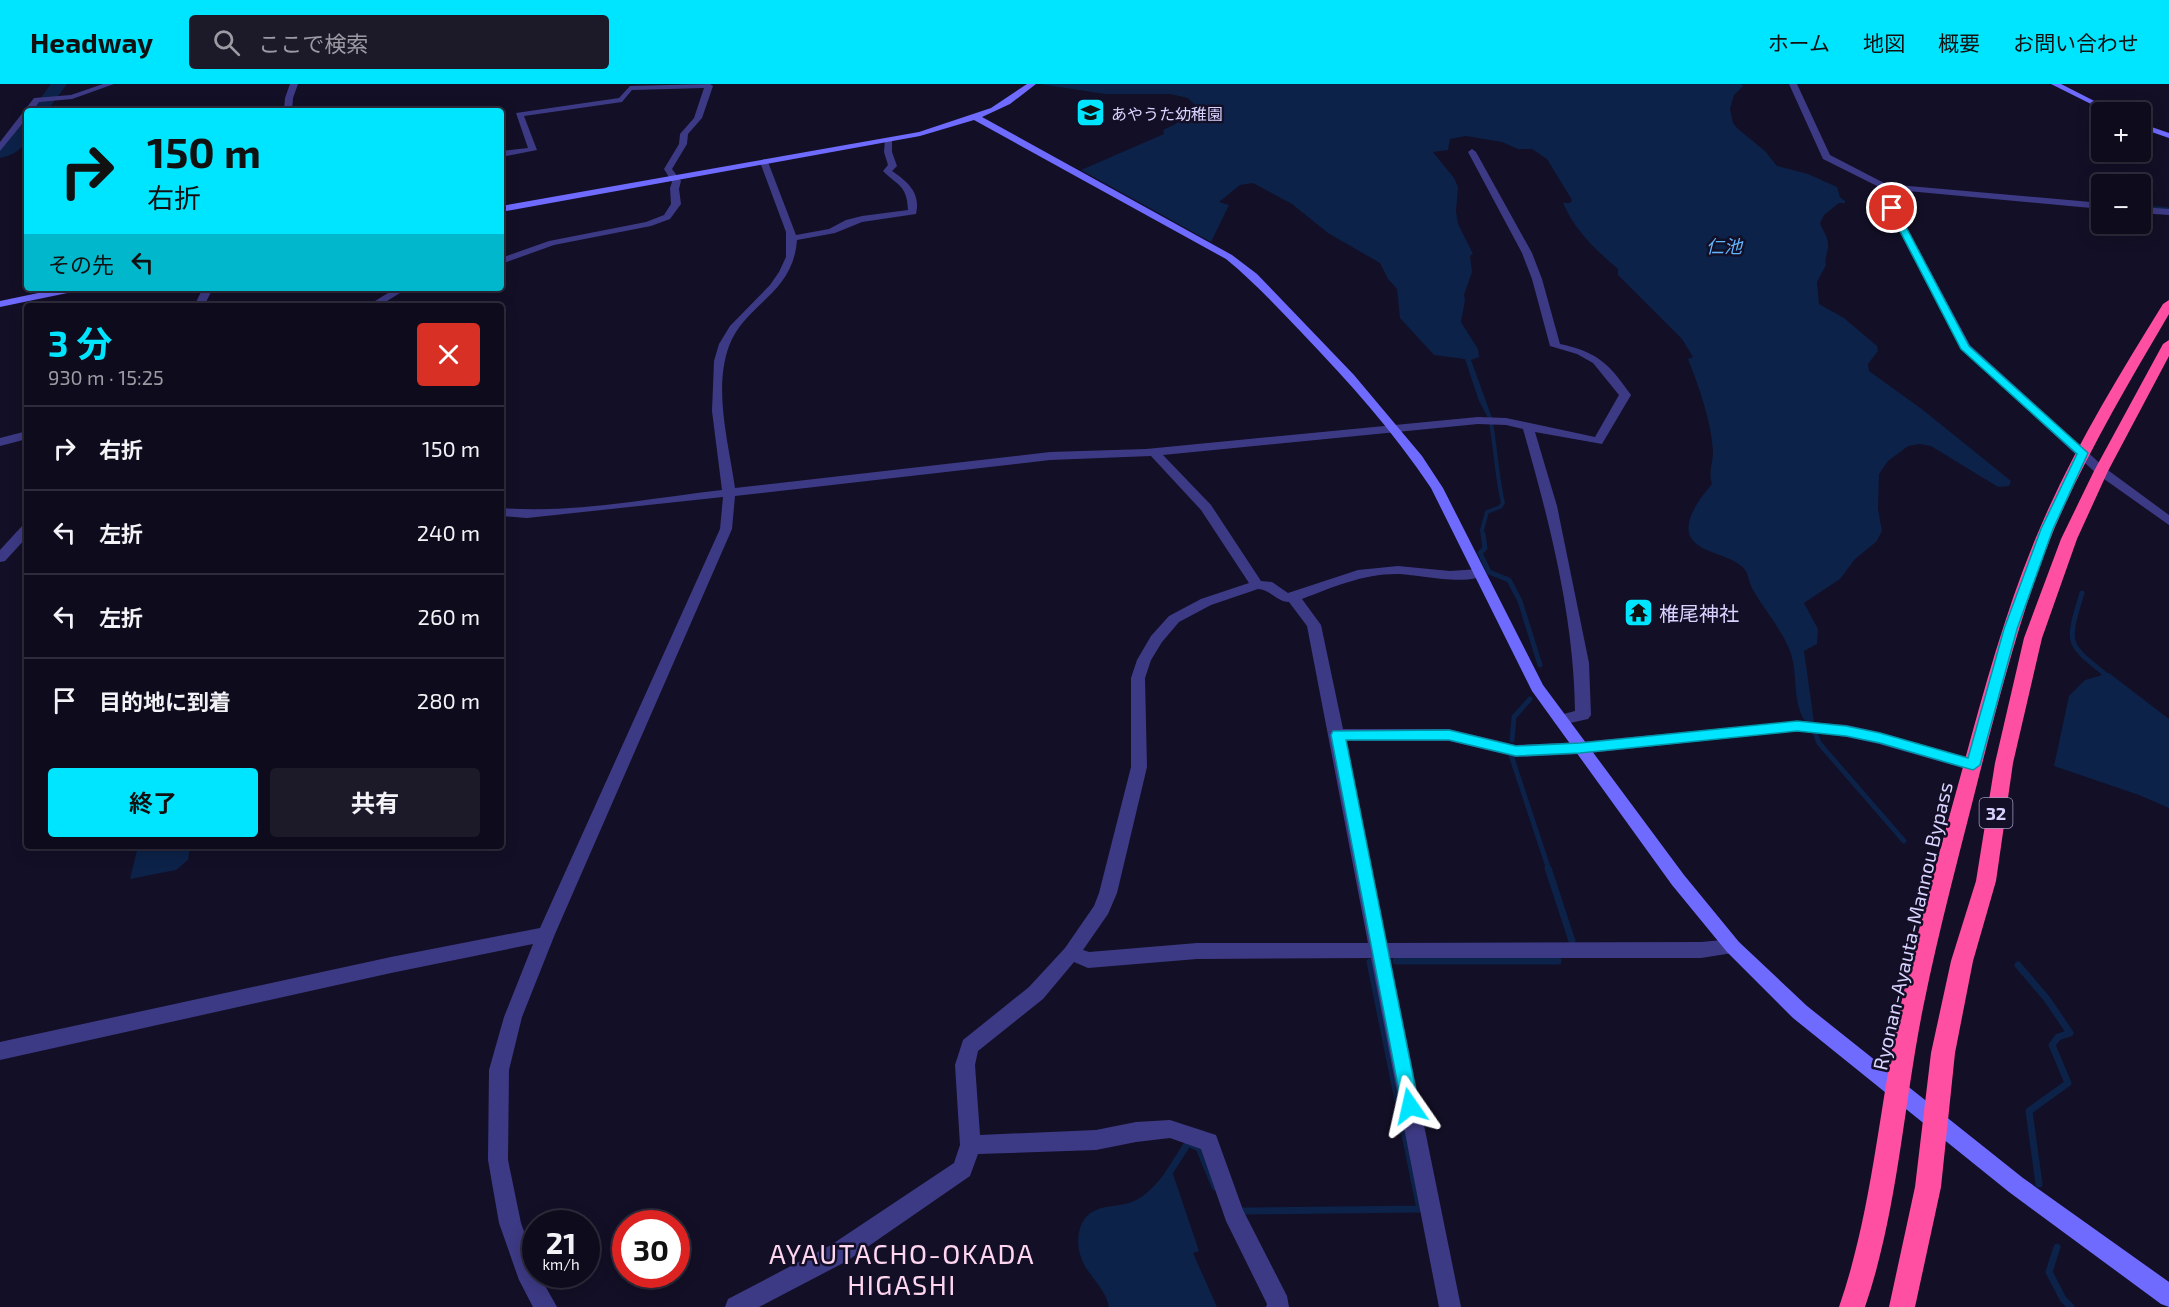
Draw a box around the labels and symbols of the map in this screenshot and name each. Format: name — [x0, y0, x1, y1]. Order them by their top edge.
school or university icon: あやうた幼稚園 — [1074, 97, 1106, 129]
place label: あやうた幼稚園 — [1111, 104, 1223, 123]
pin — [1866, 182, 1917, 233]
water label: 仁池 — [1706, 235, 1744, 257]
temple icon: 椎尾神社 — [1622, 597, 1654, 629]
place label: 椎尾神社 — [1659, 601, 1739, 625]
street label: Ryonan-Ayauta-Mannou Bypass — [1867, 780, 1957, 1072]
road number: 32 — [1980, 798, 2012, 828]
position arrow — [1378, 1074, 1442, 1138]
speed limit sign: 30 — [612, 1210, 690, 1288]
district label: AYAUTACHO-OKADA HIGASHI — [769, 1237, 1035, 1300]

